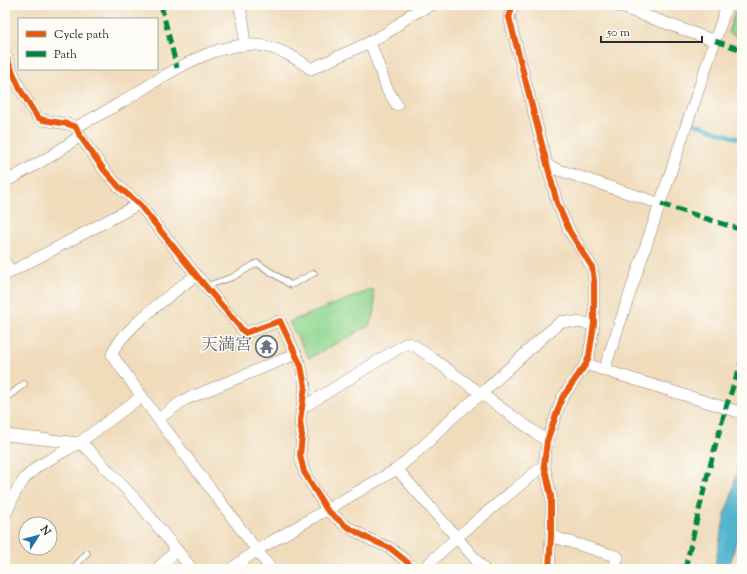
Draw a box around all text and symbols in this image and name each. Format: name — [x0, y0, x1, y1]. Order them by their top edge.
legend — [18, 18, 158, 70]
scale bar — [601, 18, 702, 44]
text: 50 m — [606, 24, 630, 42]
text: Cycle path — [54, 26, 109, 44]
text: Path — [54, 46, 77, 64]
temple icon: 天満宮 — [254, 333, 280, 359]
place label: 天満宮 — [201, 334, 252, 358]
north arrow — [18, 516, 58, 556]
text: N — [36, 522, 54, 539]

